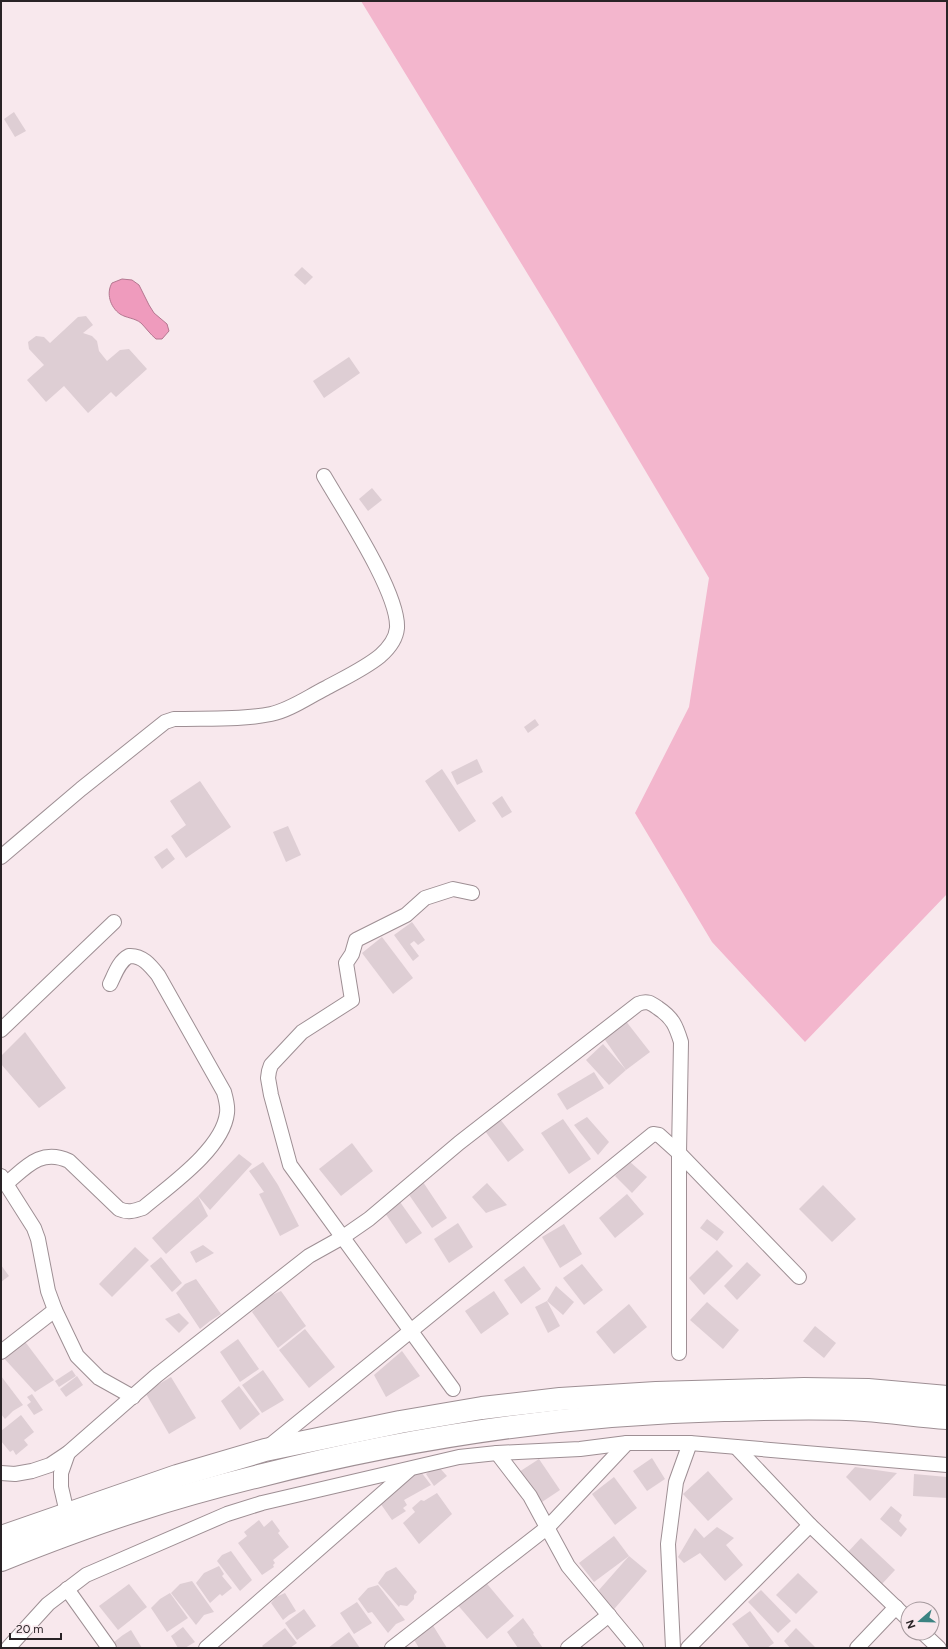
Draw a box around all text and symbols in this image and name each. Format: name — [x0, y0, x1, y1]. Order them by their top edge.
north arrow — [900, 1601, 940, 1641]
scale bar — [10, 1615, 61, 1641]
text: N — [904, 1618, 919, 1630]
text: 20 m — [16, 1622, 44, 1636]

